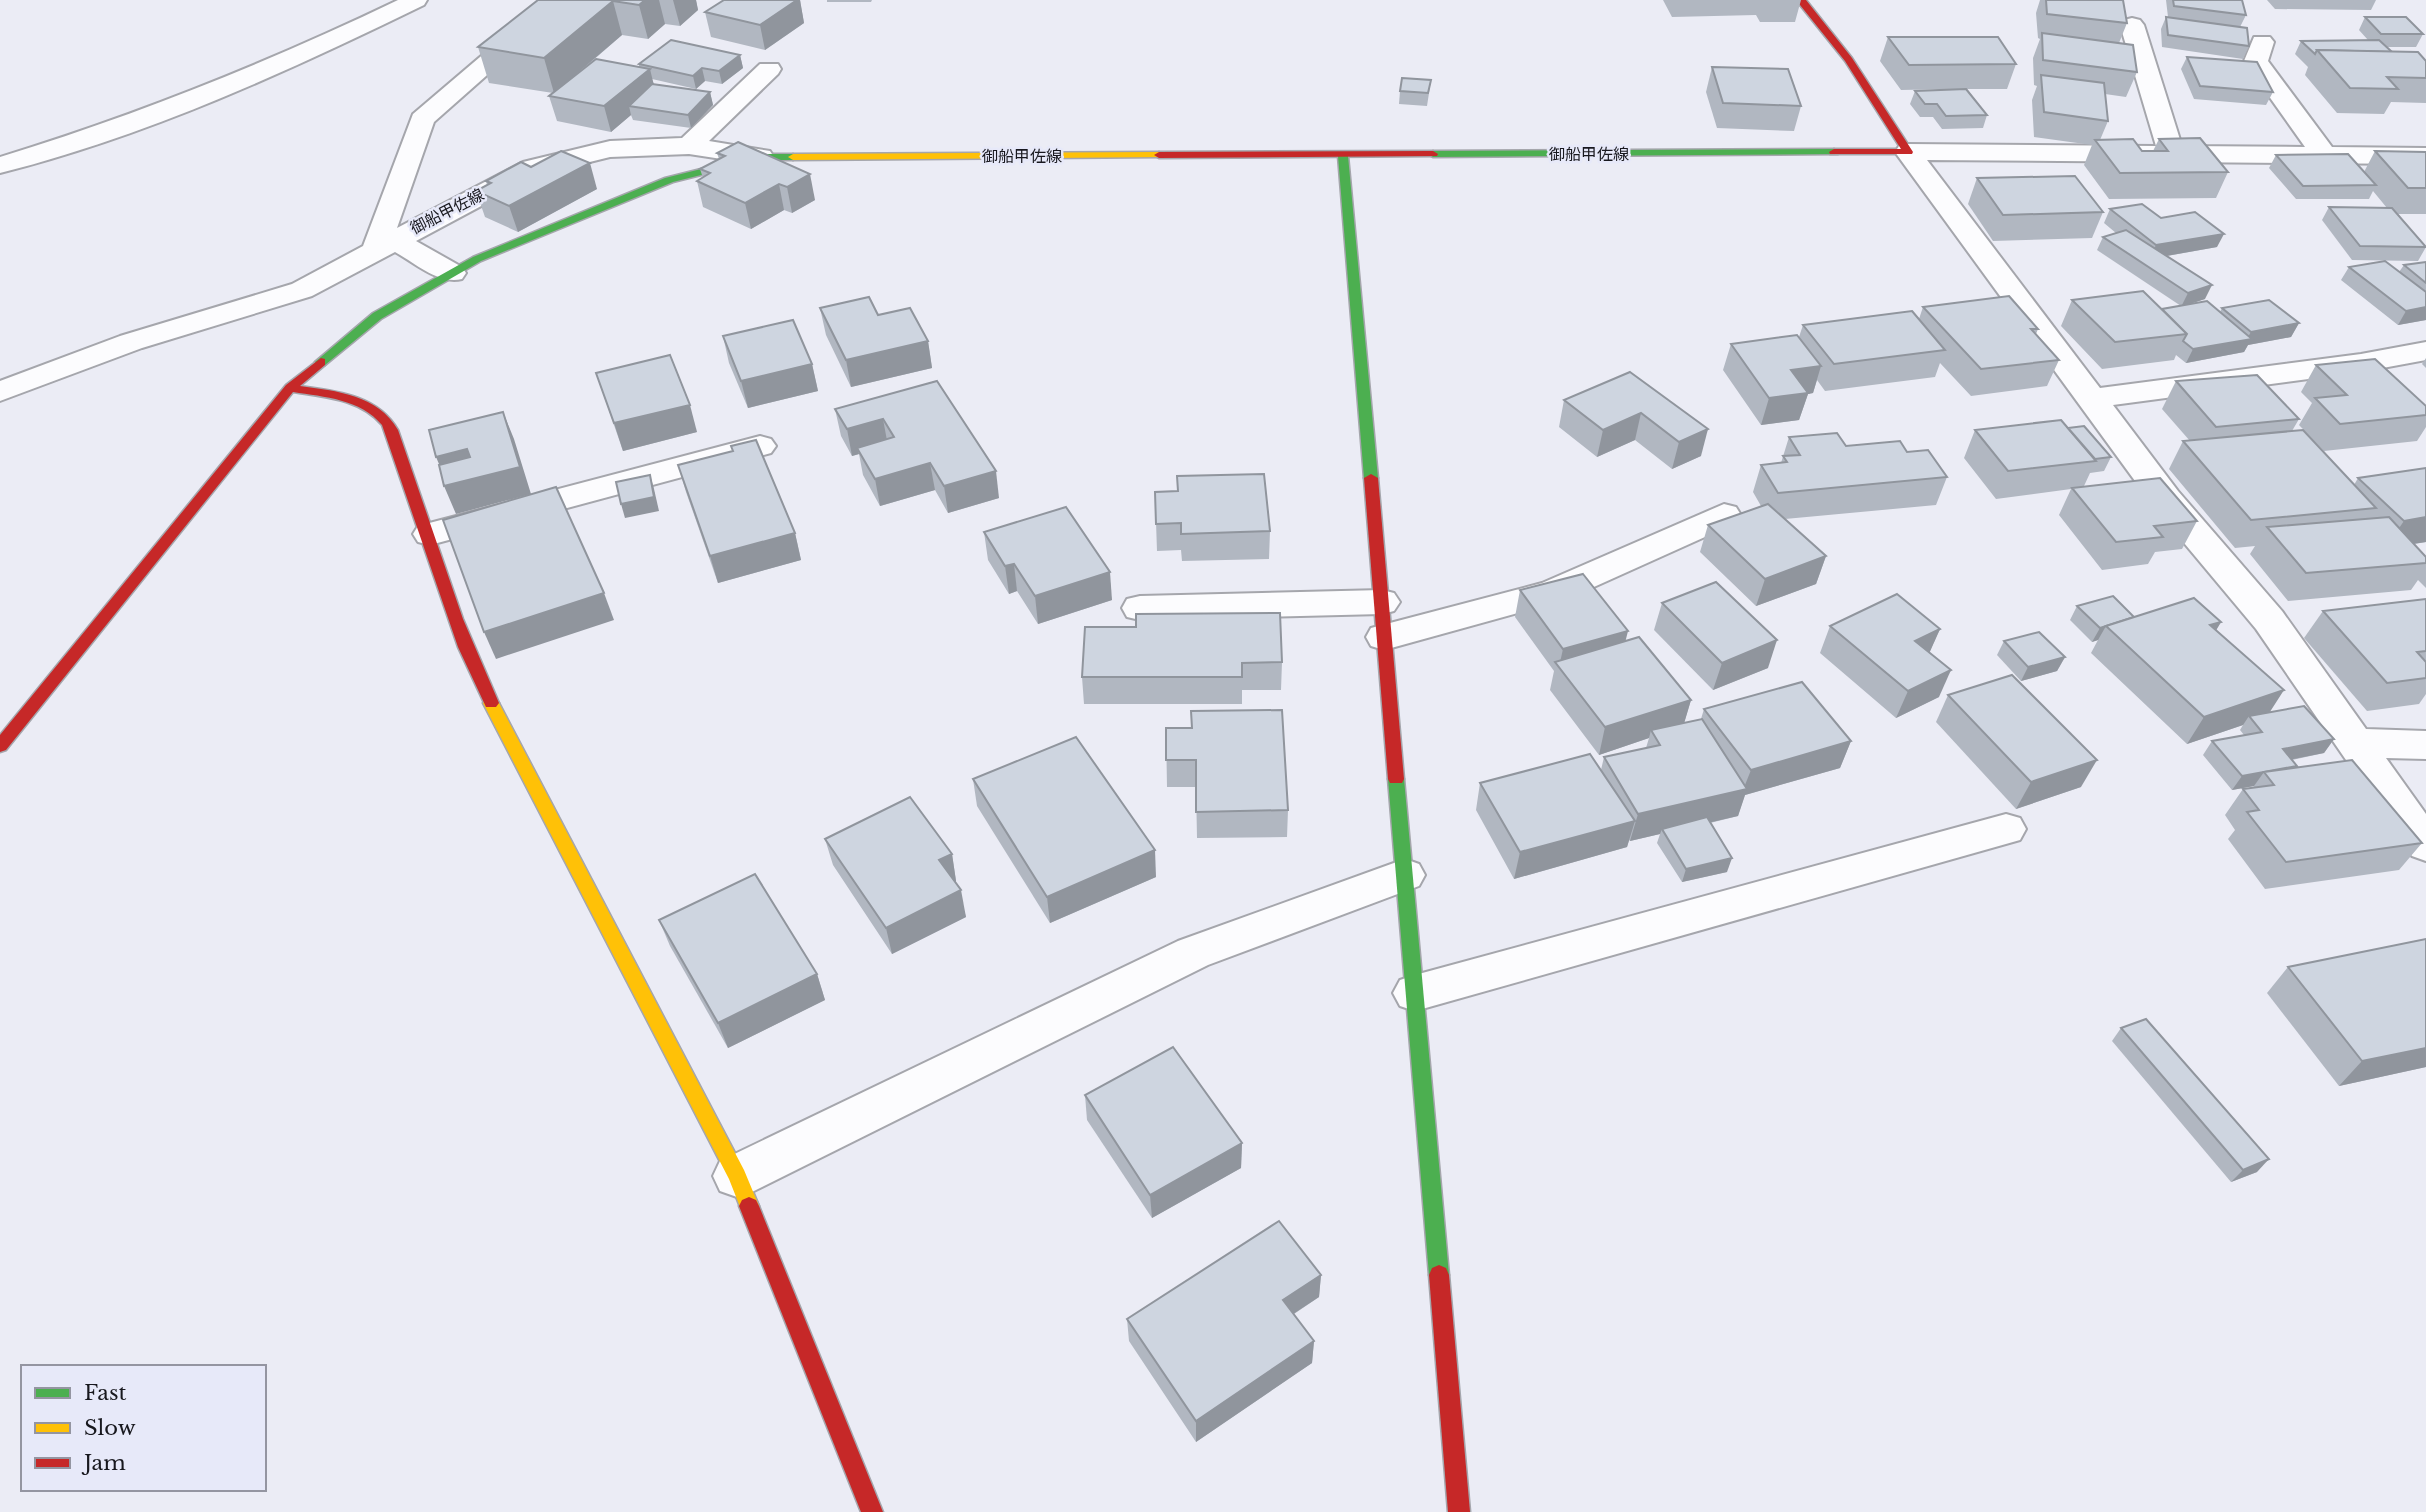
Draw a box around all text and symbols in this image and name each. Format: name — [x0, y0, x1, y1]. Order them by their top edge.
street label: 御船甲佐線 — [1549, 144, 1629, 164]
street label: 御船甲佐線 — [982, 146, 1062, 166]
street label: 御船甲佐線 — [407, 184, 487, 238]
legend — [21, 1365, 266, 1491]
text: Fast — [84, 1380, 126, 1406]
text: Slow — [84, 1415, 136, 1441]
text: Jam — [81, 1450, 126, 1476]

